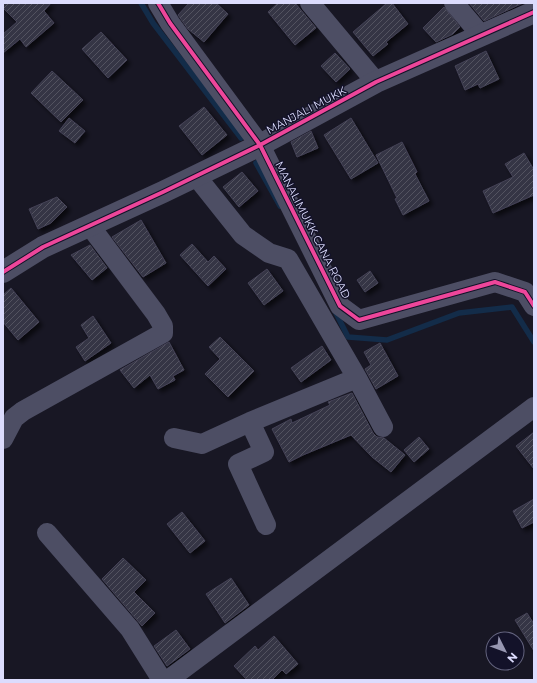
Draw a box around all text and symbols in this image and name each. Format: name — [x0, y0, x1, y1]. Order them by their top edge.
street label: MANJALI MUKK — [264, 83, 348, 137]
street label: MANALIMUKK CANA ROAD — [272, 159, 354, 301]
north arrow — [485, 631, 525, 671]
text: N — [504, 650, 521, 666]

